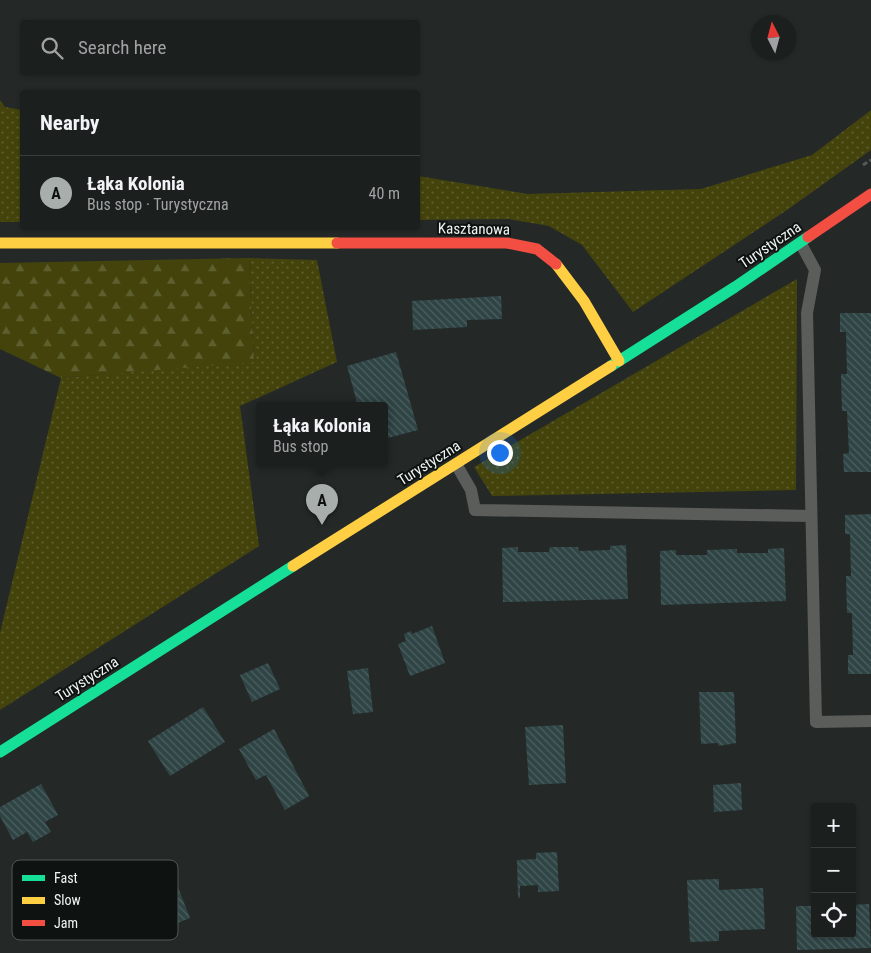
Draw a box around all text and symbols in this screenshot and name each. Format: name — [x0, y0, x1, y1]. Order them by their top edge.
north arrow — [751, 15, 796, 60]
search box — [20, 20, 420, 75]
icon: search — [38, 34, 66, 62]
text: Search here — [78, 36, 166, 59]
text: Nearby — [40, 111, 99, 135]
text: Łąka Kolonia — [87, 172, 185, 195]
text: A — [51, 184, 61, 203]
text: 40 m — [368, 184, 400, 203]
text: Bus stop · Turystyczna — [87, 195, 229, 214]
street label: Turystyczna — [736, 218, 804, 272]
street label: Kasztanowa — [438, 219, 510, 239]
popup — [256, 402, 388, 467]
text: Łąka Kolonia — [273, 414, 371, 437]
text: Bus stop — [273, 437, 328, 456]
street label: Turystyczna — [394, 437, 464, 489]
your location — [487, 440, 513, 466]
pin: A — [306, 484, 338, 525]
street label: Turystyczna — [52, 653, 122, 705]
map controls — [811, 803, 856, 938]
button: + — [811, 803, 856, 848]
button: − — [811, 848, 856, 893]
legend — [12, 860, 178, 940]
text: Fast — [54, 870, 78, 886]
text: Slow — [54, 892, 81, 908]
button: locate — [811, 893, 856, 938]
text: Jam — [54, 915, 78, 931]

